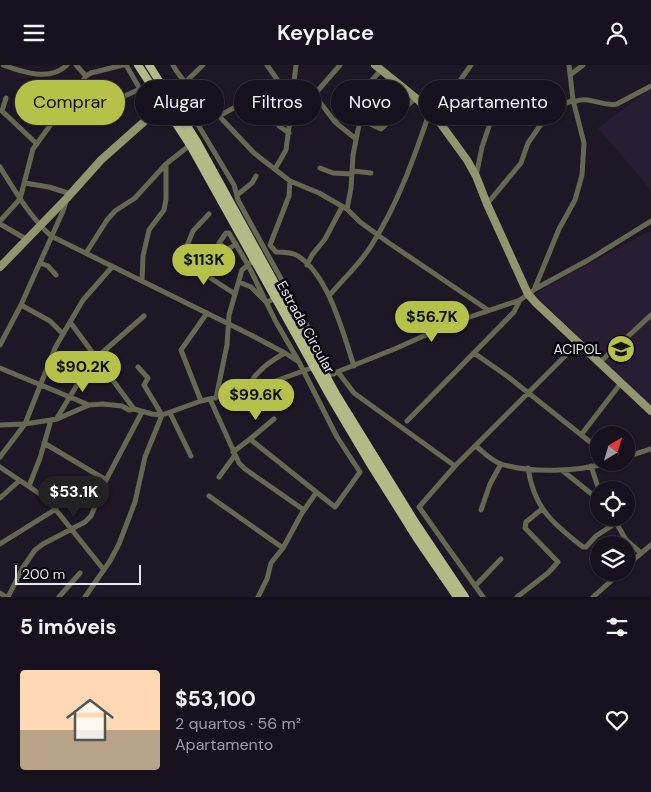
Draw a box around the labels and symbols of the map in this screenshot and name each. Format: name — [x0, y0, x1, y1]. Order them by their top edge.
pin: $113K — [169, 243, 239, 286]
street label: Estrada Circular — [273, 277, 339, 377]
pin: $56.7K — [391, 301, 473, 343]
school or university icon: ACIPOL — [606, 334, 636, 364]
place label: ACIPOL — [554, 340, 602, 358]
pin: $90.2K — [42, 351, 124, 393]
pin: $99.6K — [215, 379, 297, 421]
north arrow — [590, 426, 635, 471]
pin: $53.1K — [33, 475, 115, 518]
scale bar — [15, 562, 141, 585]

